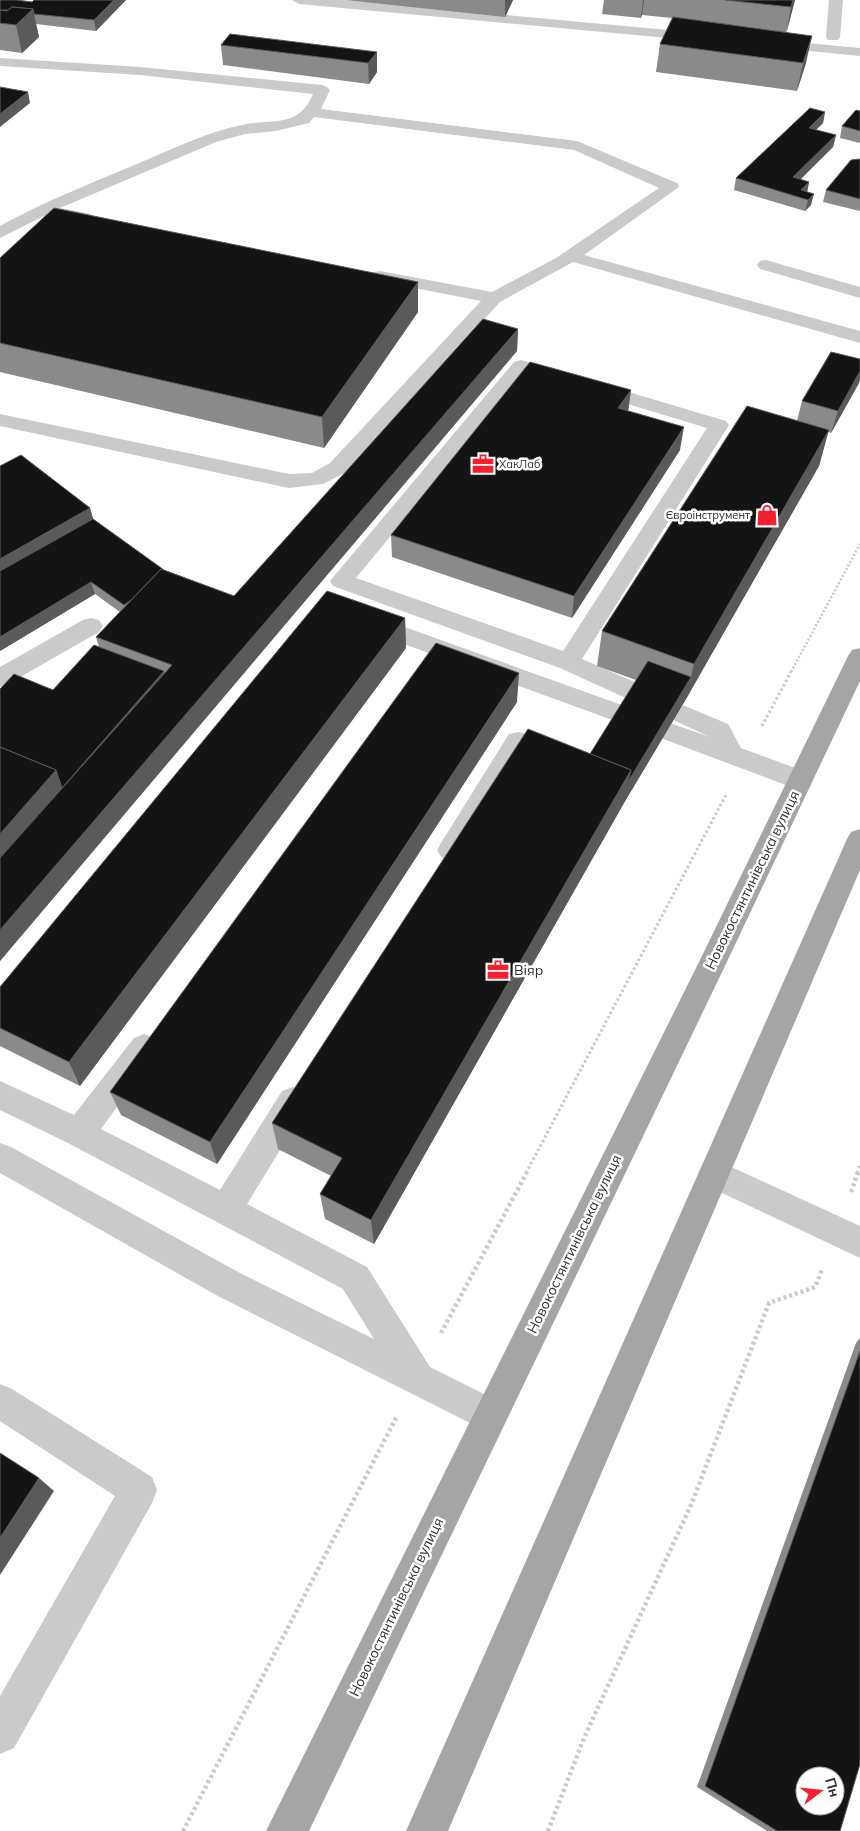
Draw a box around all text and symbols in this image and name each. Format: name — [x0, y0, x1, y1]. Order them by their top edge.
office icon: ХакЛаб — [470, 451, 496, 477]
place label: ХакЛаб — [499, 457, 540, 471]
shop icon: Євроiнструмент — [754, 502, 780, 528]
place label: Євроiнструмент — [666, 508, 750, 522]
street label: Новокостянтинівська вулиця — [701, 788, 803, 972]
office icon: Віяр — [485, 957, 511, 983]
place label: Віяр — [514, 961, 543, 979]
street label: Новокостянтинівська вулиця — [523, 1152, 625, 1336]
street label: Новокостянтинівська вулиця — [345, 1515, 447, 1699]
north arrow — [795, 1766, 845, 1816]
text: Пн — [821, 1776, 844, 1799]

